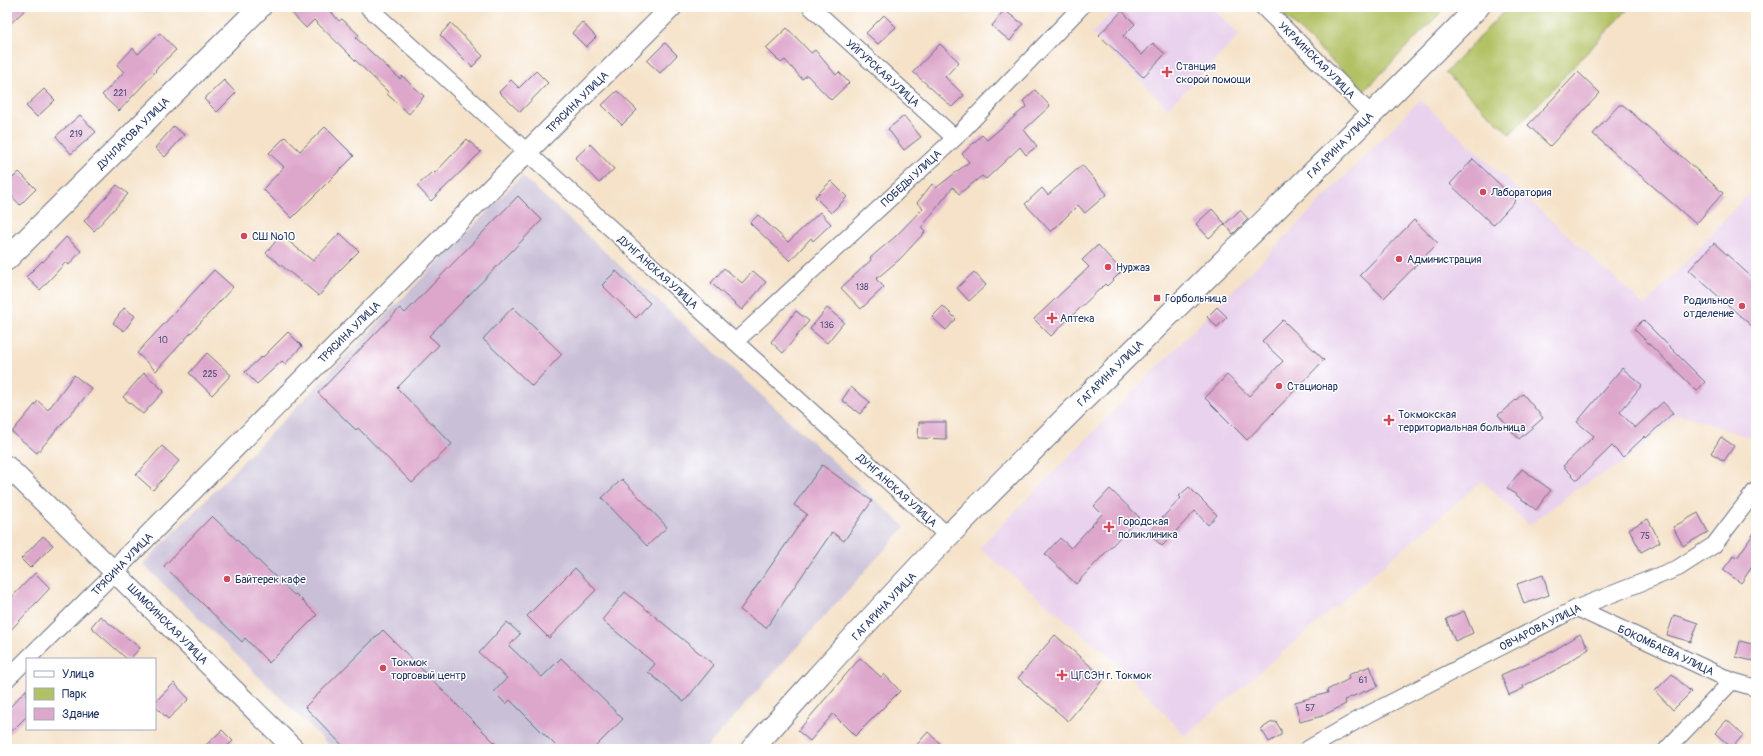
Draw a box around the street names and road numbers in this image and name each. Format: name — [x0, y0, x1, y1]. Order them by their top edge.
street label: УКРАИНСКАЯ УЛИЦА — [1276, 19, 1358, 101]
street label: УЙГУРСКАЯ УЛИЦА — [843, 37, 922, 110]
street label: ТРЯСИНА УЛИЦА — [544, 69, 611, 136]
street label: ДУНЛАРОВА УЛИЦА — [94, 95, 172, 173]
street label: ГАГАРИНА УЛИЦА — [1305, 110, 1376, 181]
street label: ПОБЕДЫ УЛИЦА — [879, 147, 944, 210]
street label: ДУНГАНСКАЯ УЛИЦА — [614, 232, 700, 312]
street label: ТРЯСИНА УЛИЦА — [316, 299, 383, 366]
street label: ГАГАРИНА УЛИЦА — [1075, 338, 1146, 409]
street label: ДУНГАНСКАЯ УЛИЦА — [853, 450, 939, 530]
street label: ТРЯСИНА УЛИЦА — [89, 530, 156, 599]
street label: ГАГАРИНА УЛИЦА — [850, 570, 919, 643]
street label: ШАМСИНСКАЯ УЛИЦА — [125, 582, 210, 667]
street label: ОВЧАРОВА УЛИЦА — [1497, 601, 1583, 654]
street label: БОКОМБАЕВА УЛИЦА — [1616, 622, 1716, 678]

